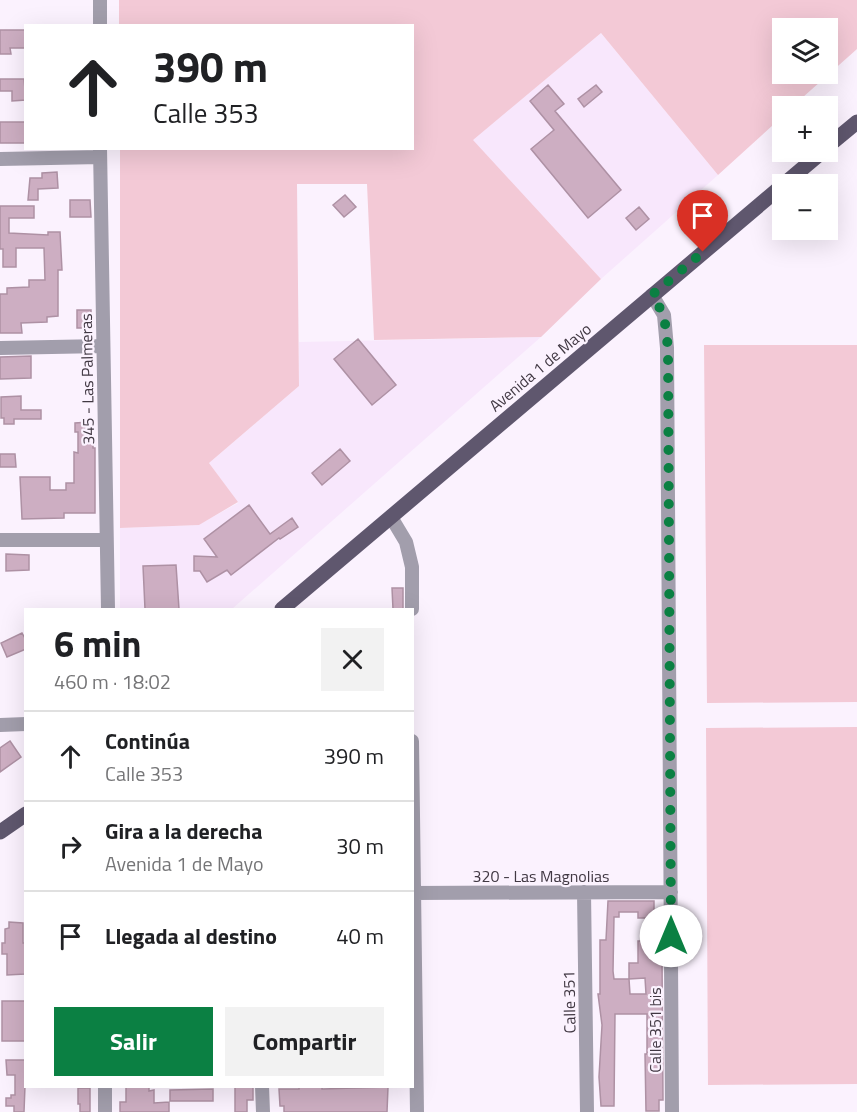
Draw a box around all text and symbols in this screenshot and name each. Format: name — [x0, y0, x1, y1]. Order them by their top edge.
map controls — [772, 18, 838, 240]
button: layers — [772, 18, 838, 84]
text: 390 m — [153, 34, 268, 98]
icon: ahead — [54, 48, 132, 126]
text: Calle 353 — [153, 92, 259, 133]
button: + — [772, 96, 838, 162]
button: − — [772, 174, 838, 240]
pin — [677, 190, 728, 252]
icon: arrive — [686, 199, 719, 232]
street label: 345 - Las Palmeras — [74, 313, 100, 445]
street label: Avenida 1 de Mayo — [484, 317, 596, 417]
text: 6 min — [54, 616, 141, 671]
button: close — [321, 628, 384, 691]
text: 460 m · 18:02 — [54, 666, 171, 697]
text: Continúa — [105, 724, 190, 758]
text: 390 m — [324, 739, 384, 773]
icon: ahead — [54, 740, 87, 773]
text: Calle 353 — [105, 758, 183, 789]
text: Gira a la derecha — [105, 814, 262, 848]
text: 30 m — [336, 829, 384, 863]
icon: right — [54, 830, 87, 863]
text: Avenida 1 de Mayo — [105, 848, 264, 879]
street label: 320 - Las Magnolias — [473, 864, 609, 888]
position arrow — [639, 904, 703, 968]
text: Llegada al destino — [105, 919, 277, 953]
text: 40 m — [336, 919, 384, 953]
icon: arrive — [54, 920, 87, 953]
street label: Calle 351 — [556, 970, 582, 1034]
street label: Calle 351 bis — [643, 987, 667, 1073]
button: Salir — [54, 1007, 213, 1076]
button: Compartir — [225, 1007, 384, 1076]

